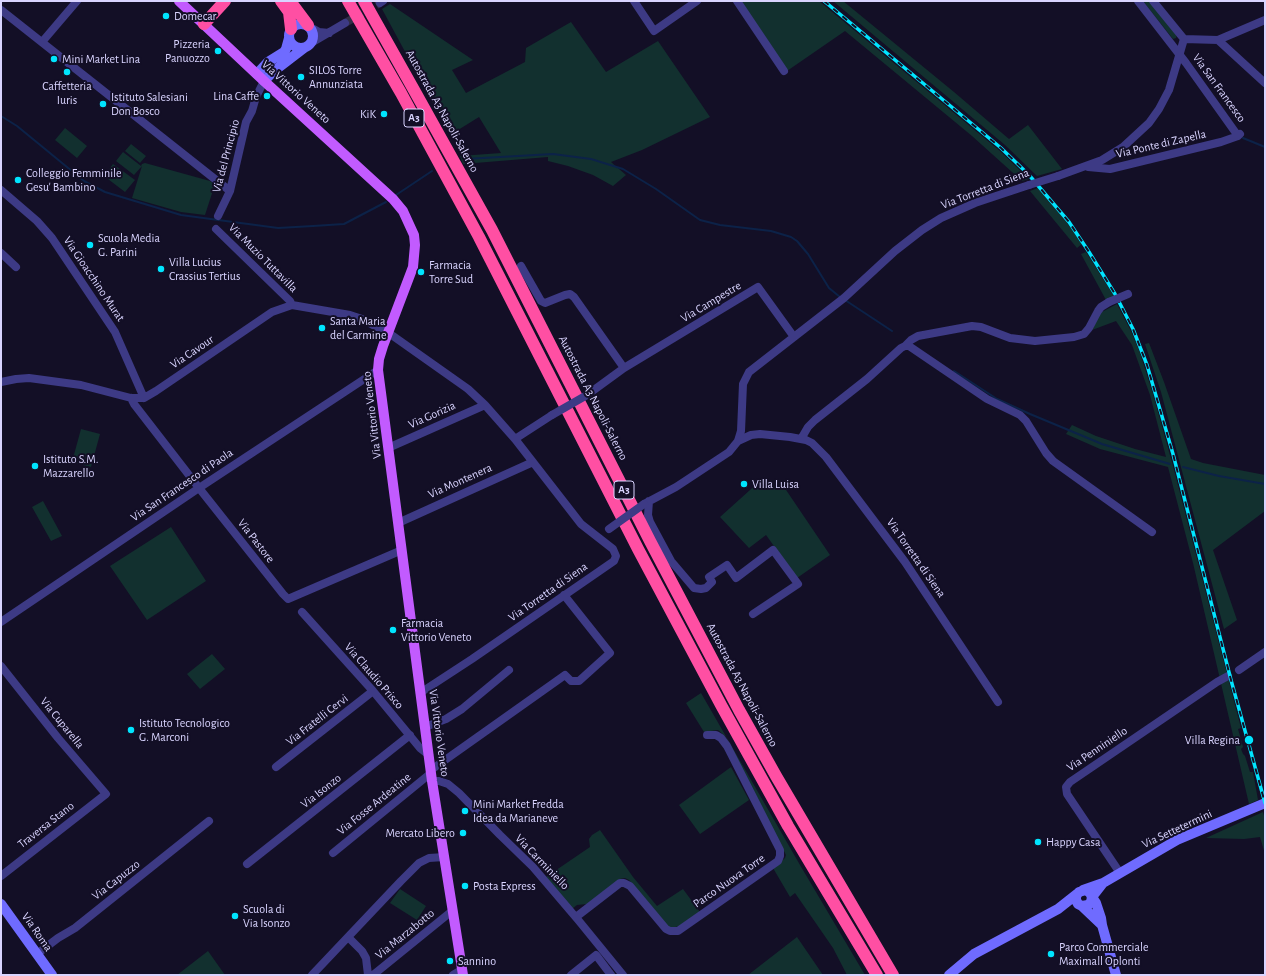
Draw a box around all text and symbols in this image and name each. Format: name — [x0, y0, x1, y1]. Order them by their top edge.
place label: Domecar — [174, 9, 216, 23]
marker: Domecar — [161, 11, 171, 21]
place label: Pizzeria Panuozzo — [165, 37, 210, 65]
marker: Pizzeria Panuozzo — [213, 46, 223, 56]
street label: Autostrada A3 Napoli-Salerno — [402, 47, 482, 175]
street label: Via San Francesco — [1189, 51, 1249, 125]
place label: Mini Market Lina — [62, 52, 140, 66]
marker: Mini Market Lina — [49, 54, 59, 64]
street label: Via Vittorio Veneto — [259, 57, 333, 127]
place label: SILOS Torre Annunziata — [309, 63, 363, 91]
marker: Caffetteria Iuris — [62, 67, 72, 77]
marker: SILOS Torre Annunziata — [296, 72, 306, 82]
place label: Caffetteria Iuris — [42, 79, 92, 107]
place label: Lina Caffe — [213, 89, 259, 103]
place label: Istituto Salesiani Don Bosco — [111, 90, 188, 118]
marker: Lina Caffe — [262, 91, 272, 101]
marker: Istituto Salesiani Don Bosco — [98, 99, 108, 109]
place label: KiK — [360, 107, 376, 121]
marker: KiK — [379, 109, 389, 119]
road number: A3 — [404, 109, 424, 127]
street label: Via del Principio — [209, 118, 243, 194]
street label: Via Ponte di Zapella — [1114, 127, 1208, 161]
place label: Colleggio Femminile Gesu' Bambino — [26, 166, 122, 194]
street label: Via Torretta di Siena — [939, 166, 1031, 212]
marker: Colleggio Femminile Gesu' Bambino — [13, 175, 23, 185]
street label: Via Muzio Tuttavilla — [225, 220, 301, 296]
place label: Scuola Media G. Parini — [98, 231, 160, 259]
street label: Via Gioacchino Murat — [60, 234, 128, 324]
marker: Scuola Media G. Parini — [85, 240, 95, 250]
place label: Villa Lucius Crassius Tertius — [169, 255, 240, 283]
place label: Farmacia Torre Sud — [429, 258, 473, 286]
marker: Villa Lucius Crassius Tertius — [156, 264, 166, 274]
marker: Farmacia Torre Sud — [416, 267, 426, 277]
street label: Via Campestre — [678, 278, 744, 326]
place label: Santa Maria del Carmine — [330, 314, 386, 342]
marker: Santa Maria del Carmine — [317, 323, 327, 333]
street label: Via Cavour — [167, 332, 217, 372]
street label: Autostrada A3 Napoli-Salerno — [555, 333, 631, 463]
street label: Via Vittorio Veneto — [360, 371, 384, 459]
street label: Via Gorizia — [406, 398, 458, 432]
street label: Via San Francesco di Paola — [128, 445, 236, 525]
place label: Istituto S.M. Mazzarello — [43, 452, 99, 480]
street label: Via Montenera — [426, 460, 494, 502]
marker: Istituto S.M. Mazzarello — [30, 461, 40, 471]
place label: Villa Luisa — [752, 477, 799, 491]
marker: Villa Luisa — [739, 479, 749, 489]
road number: A3 — [614, 481, 634, 499]
street label: Via Pastore — [234, 516, 278, 566]
street label: Via Torretta di Siena — [883, 516, 949, 600]
street label: Via Torretta di Siena — [506, 559, 590, 625]
place label: Farmacia Vittorio Veneto — [401, 616, 472, 644]
street label: Autostrada A3 Napoli-Salerno — [703, 621, 781, 749]
marker: Farmacia Vittorio Veneto — [388, 625, 398, 635]
street label: Via Claudio Prisco — [341, 640, 407, 712]
street label: Via Vittorio Veneto — [426, 689, 452, 777]
street label: Via Fratelli Cervi — [283, 691, 351, 749]
street label: Via Cuparella — [37, 694, 87, 752]
place label: Istituto Tecnologico G. Marconi — [139, 716, 230, 744]
street label: Via Penniniello — [1064, 723, 1130, 775]
marker: Istituto Tecnologico G. Marconi — [126, 725, 136, 735]
place label: Villa Regina — [1185, 733, 1240, 747]
marker: Villa Regina — [1243, 734, 1255, 746]
street label: Via Fosse Ardeatine — [334, 770, 414, 838]
street label: Via Isonzo — [298, 771, 344, 811]
place label: Mini Market Fredda Idea da Marianeve — [473, 797, 564, 825]
street label: Traversa Stano — [15, 799, 77, 851]
marker: Mini Market Fredda Idea da Marianeve — [460, 806, 470, 816]
street label: Via Settetermini — [1140, 806, 1214, 852]
place label: Mercato Libero — [385, 826, 455, 840]
marker: Mercato Libero — [458, 828, 468, 838]
street label: Via Carminiello — [512, 831, 572, 893]
place label: Happy Casa — [1046, 835, 1100, 849]
marker: Happy Casa — [1033, 837, 1043, 847]
street label: Parco Nuova Torre — [690, 851, 768, 911]
street label: Via Capuzzo — [89, 857, 143, 903]
place label: Posta Express — [473, 879, 536, 893]
marker: Posta Express — [460, 881, 470, 891]
place label: Scuola di Via Isonzo — [243, 902, 290, 930]
street label: Via Marzabotto — [373, 906, 437, 962]
street label: Via Roma — [18, 910, 56, 954]
marker: Scuola di Via Isonzo — [230, 911, 240, 921]
place label: Parco Commerciale Maximall Oplonti — [1059, 940, 1149, 968]
marker: Parco Commerciale Maximall Oplonti — [1046, 949, 1056, 959]
place label: Sannino — [458, 954, 496, 968]
marker: Sannino — [445, 956, 455, 966]

